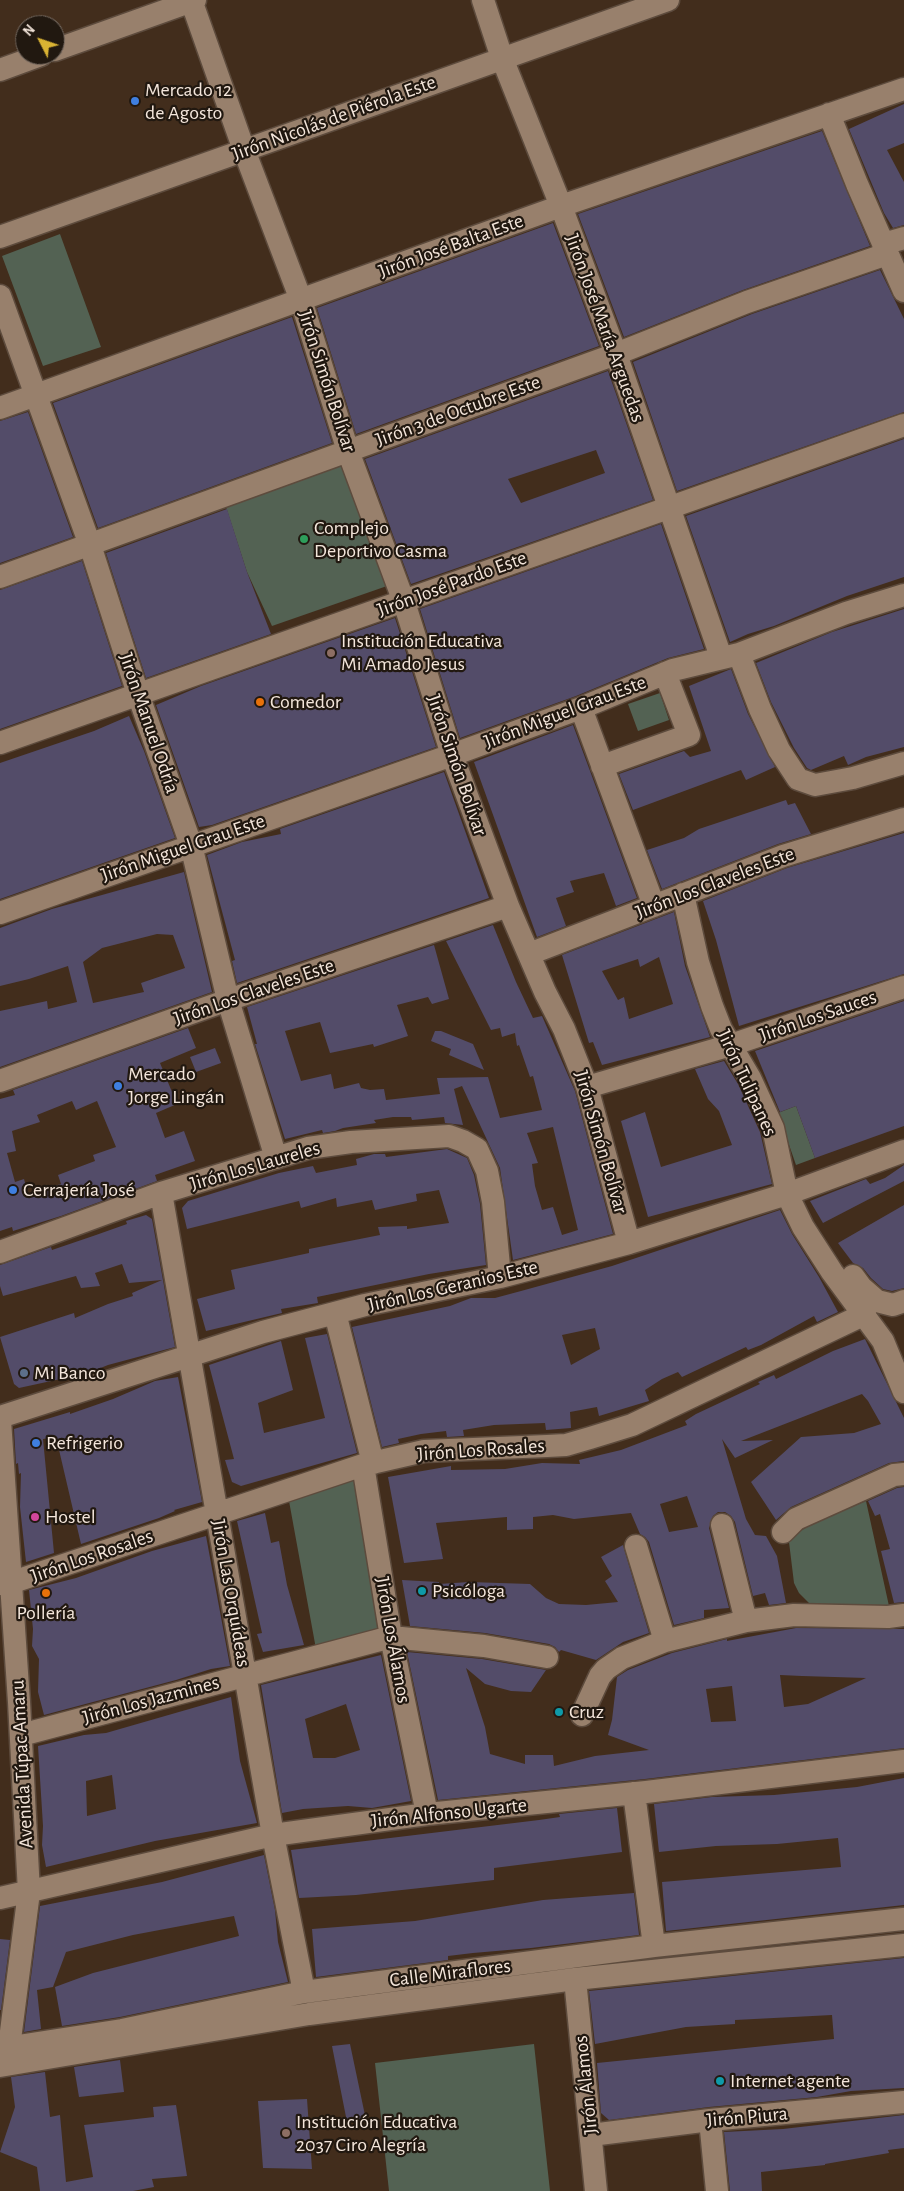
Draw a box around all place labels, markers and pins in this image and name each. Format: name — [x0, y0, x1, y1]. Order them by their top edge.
place label: Mercado 12 de Agosto — [145, 78, 232, 125]
marker: Mercado 12 de Agosto — [129, 95, 141, 107]
place label: Complejo Deportivo Casma — [314, 516, 447, 563]
marker: Complejo Deportivo Casma — [298, 533, 310, 545]
place label: Institución Educativa Mi Amado Jesus — [341, 629, 502, 676]
marker: Institución Educativa Mi Amado Jesus — [325, 647, 337, 659]
place label: Comedor — [270, 690, 341, 714]
marker: Comedor — [254, 696, 266, 708]
place label: Mercado Jorge Lingán — [128, 1062, 224, 1109]
marker: Mercado Jorge Lingán — [112, 1080, 124, 1092]
place label: Cerrajería José — [23, 1178, 135, 1202]
marker: Cerrajería José — [7, 1184, 19, 1196]
place label: Mi Banco — [34, 1361, 106, 1385]
marker: Mi Banco — [18, 1367, 30, 1379]
place label: Refrigerio — [46, 1431, 123, 1455]
marker: Refrigerio — [30, 1437, 42, 1449]
place label: Hostel — [45, 1505, 96, 1529]
marker: Hostel — [29, 1511, 41, 1523]
place label: Psicóloga — [432, 1579, 505, 1603]
marker: Psicóloga — [416, 1585, 428, 1597]
marker: Pollería — [40, 1587, 52, 1599]
place label: Pollería — [16, 1601, 76, 1625]
place label: Cruz — [569, 1700, 604, 1724]
marker: Cruz — [553, 1706, 565, 1718]
place label: Internet agente — [730, 2069, 850, 2093]
marker: Internet agente — [714, 2075, 726, 2087]
place label: Institución Educativa 2037 Ciro Alegría — [296, 2110, 457, 2157]
marker: Institución Educativa 2037 Ciro Alegría — [280, 2127, 292, 2139]

